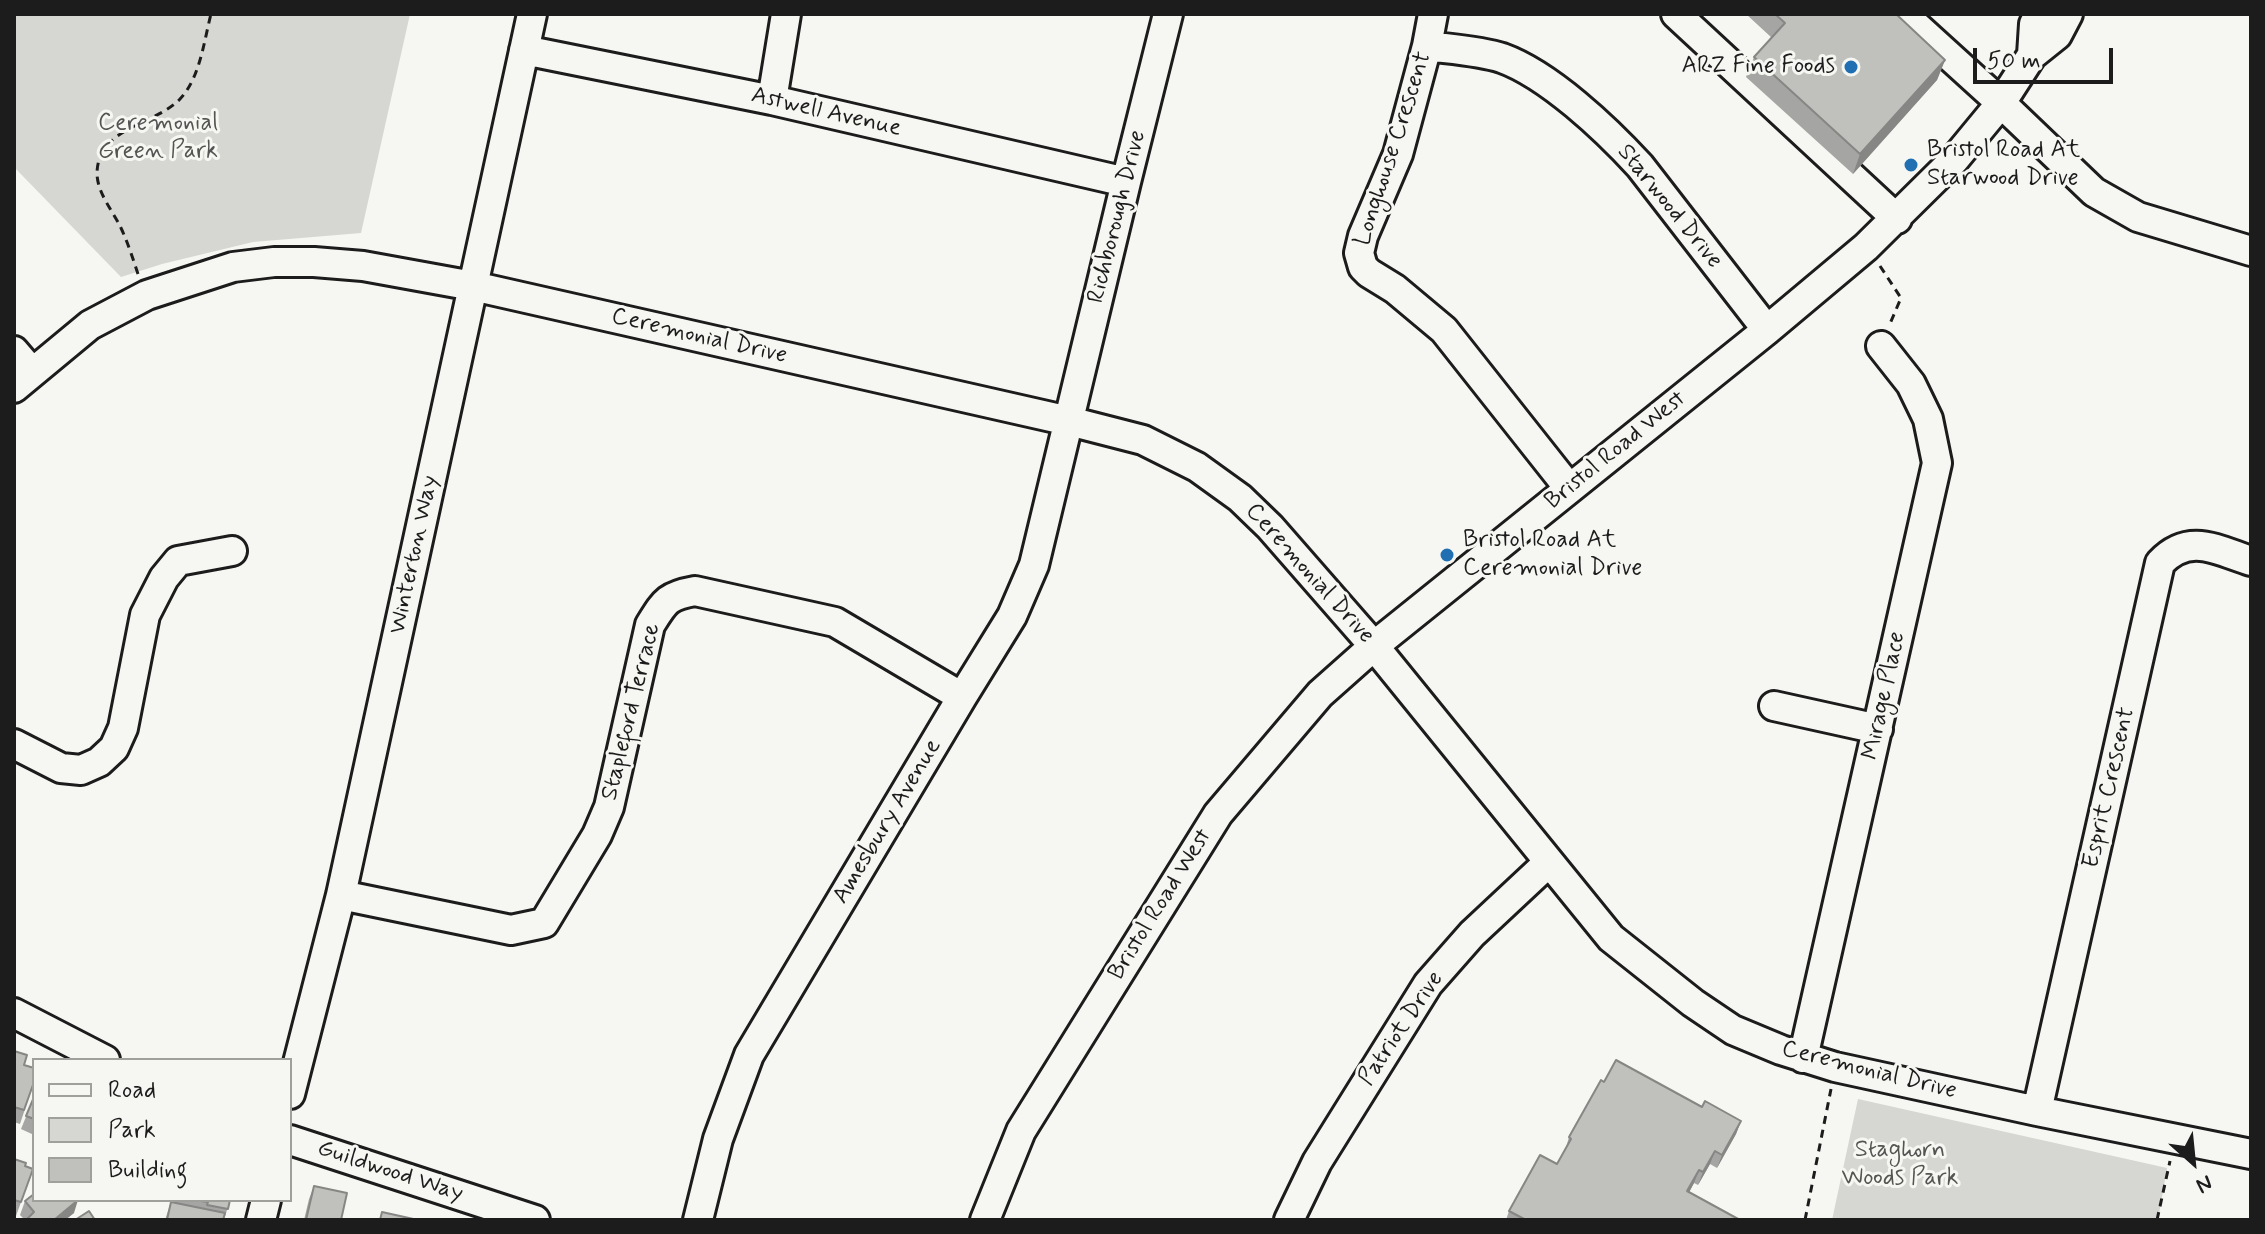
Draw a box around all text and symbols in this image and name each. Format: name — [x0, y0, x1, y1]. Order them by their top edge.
scale bar — [1977, 32, 2117, 82]
text: 50 m — [1987, 46, 2041, 77]
street label: Longhouse Crescent — [1349, 48, 1439, 250]
place label: ARZ Fine Foods — [1681, 53, 1835, 81]
marker: ARZ Fine Foods — [1842, 58, 1860, 76]
street label: Astwell Avenue — [748, 82, 904, 144]
park label: Ceremonial Green Park — [98, 110, 218, 166]
street label: Richborough Drive — [1083, 128, 1153, 306]
place label: Bristol Road At Starwood Drive — [1927, 137, 2080, 193]
street label: Starwood Drive — [1610, 139, 1728, 275]
marker: Bristol Road At Starwood Drive — [1902, 156, 1920, 174]
street label: Ceremonial Drive — [608, 303, 790, 371]
street label: Bristol Road West — [1540, 385, 1692, 517]
street label: Winterton Way — [384, 473, 446, 637]
street label: Ceremonial Drive — [1238, 498, 1380, 650]
place label: Bristol Road At Ceremonial Drive — [1463, 527, 1642, 583]
marker: Bristol Road At Ceremonial Drive — [1438, 546, 1456, 564]
street label: Stapleford Terrace — [596, 621, 668, 803]
street label: Mirage Place — [1857, 629, 1913, 763]
street label: Esprit Crescent — [2077, 705, 2143, 871]
street label: Amesbury Avenue — [827, 734, 949, 910]
street label: Bristol Road West — [1103, 824, 1219, 986]
street label: Patriot Drive — [1353, 966, 1451, 1092]
street label: Ceremonial Drive — [1779, 1035, 1959, 1107]
legend — [32, 1058, 292, 1202]
text: Road — [108, 1075, 156, 1106]
text: Park — [108, 1115, 156, 1146]
north arrow — [2153, 1122, 2233, 1202]
street label: Guildwood Way — [313, 1135, 467, 1209]
park label: Staghorn Woods Park — [1842, 1137, 1958, 1193]
text: Building — [108, 1155, 188, 1186]
text: N — [2191, 1168, 2217, 1199]

